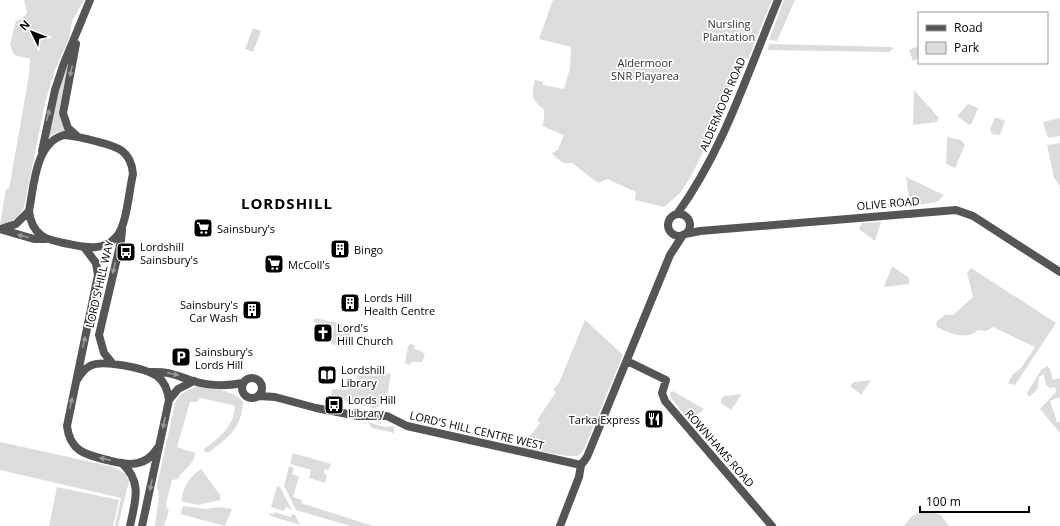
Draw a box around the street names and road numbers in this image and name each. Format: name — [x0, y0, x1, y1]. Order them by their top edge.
street label: ALDERMOOR ROAD — [695, 55, 749, 153]
street label: OLIVE ROAD — [856, 193, 920, 213]
street label: LORD'S HILL WAY — [82, 238, 117, 329]
street label: ROWNHAMS ROAD — [682, 406, 758, 490]
street label: LORD'S HILL CENTRE WEST — [408, 407, 546, 453]

